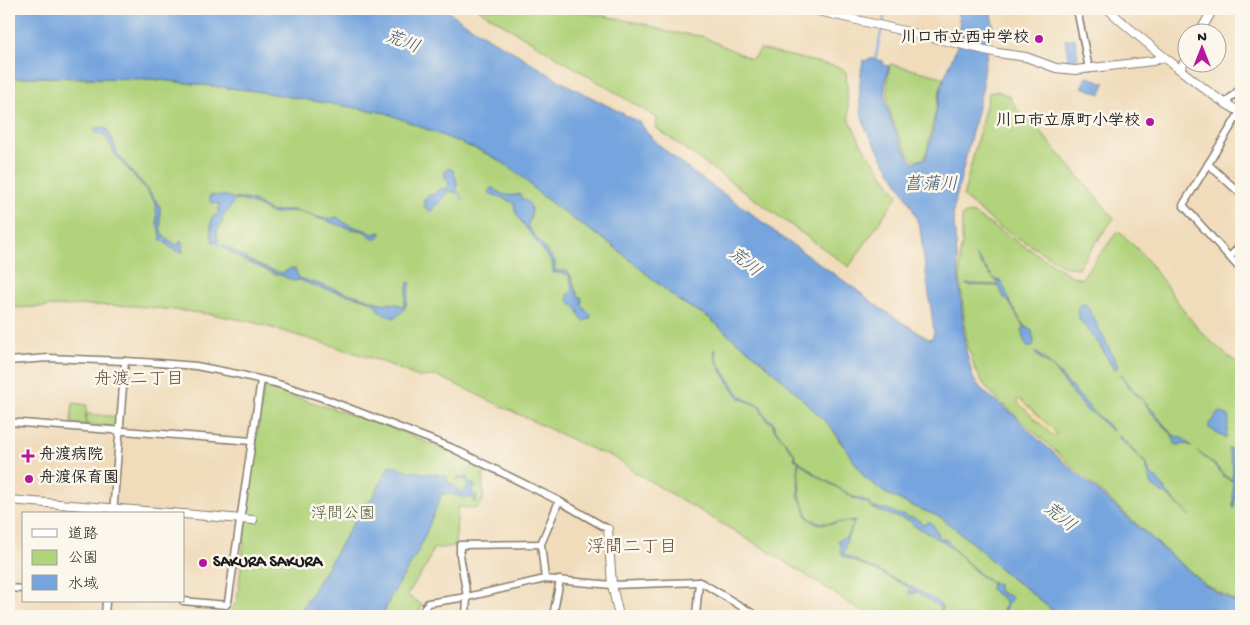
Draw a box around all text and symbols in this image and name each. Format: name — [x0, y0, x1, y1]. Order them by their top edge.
north arrow — [1178, 22, 1228, 72]
water label: 荒川 — [381, 26, 423, 59]
place label: 川口市立西中学校 — [901, 28, 1029, 49]
text: N — [1197, 29, 1207, 46]
marker: 川口市立西中学校 — [1033, 33, 1045, 45]
place label: 川口市立原町小学校 — [996, 112, 1140, 132]
marker: 川口市立原町小学校 — [1144, 116, 1156, 128]
water label: 菖蒲川 — [904, 174, 958, 196]
water label: 荒川 — [723, 243, 765, 282]
district label: 舟渡二丁目 — [94, 369, 184, 391]
place label: 舟渡病院 — [39, 445, 103, 466]
marker: 舟渡病院 — [21, 449, 35, 463]
place label: 舟渡保育園 — [39, 468, 119, 489]
marker: 舟渡保育園 — [23, 473, 35, 485]
water label: 荒川 — [1038, 498, 1080, 537]
park label: 浮間公園 — [311, 505, 375, 525]
legend — [22, 512, 185, 602]
text: 道路 — [68, 526, 98, 544]
district label: 浮間二丁目 — [587, 537, 677, 559]
text: 公園 — [68, 550, 98, 568]
place label: SAKURA SAKURA — [213, 554, 324, 573]
marker: SAKURA SAKURA — [197, 557, 209, 569]
text: 水域 — [68, 575, 98, 594]

